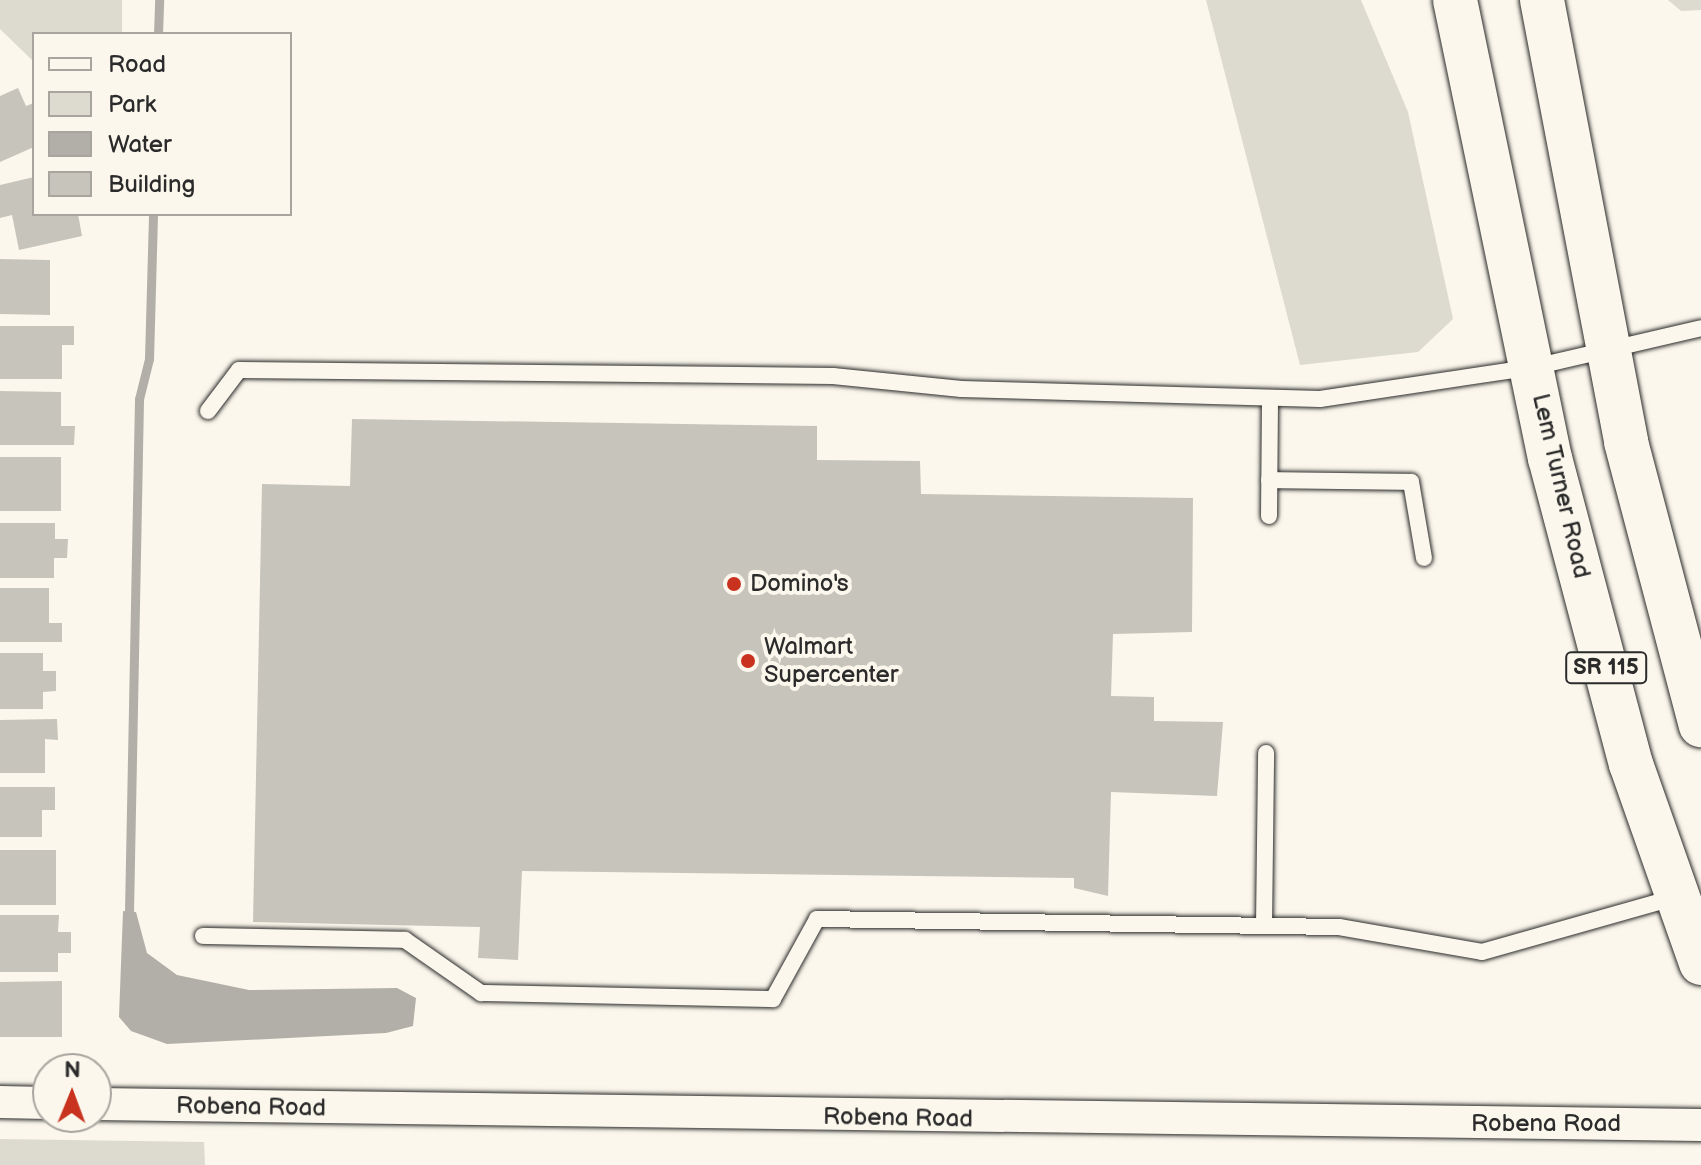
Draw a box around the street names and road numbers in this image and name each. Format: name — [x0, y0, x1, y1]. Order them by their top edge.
street label: Lem Turner Road — [1526, 391, 1596, 581]
road number: SR 115 — [1564, 650, 1648, 686]
street label: Robena Road — [176, 1091, 326, 1123]
street label: Robena Road — [823, 1102, 973, 1134]
street label: Robena Road — [1471, 1110, 1621, 1138]

